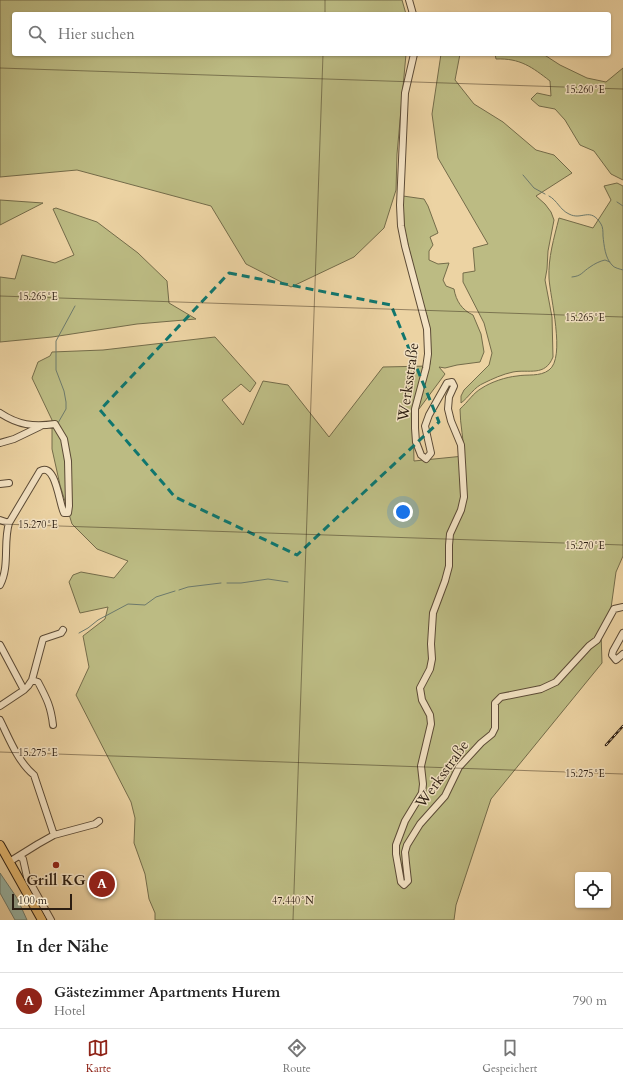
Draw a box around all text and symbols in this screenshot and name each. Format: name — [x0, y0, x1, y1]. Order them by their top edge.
search box — [12, 12, 611, 56]
icon: search — [26, 23, 48, 45]
text: Hier suchen — [58, 24, 135, 44]
text: 15.260°E — [565, 83, 605, 97]
text: 15.265°E — [18, 290, 58, 304]
text: 15.265°E — [565, 311, 605, 325]
street label: Werksstraße — [392, 341, 423, 424]
your location — [393, 502, 413, 522]
text: 15.270°E — [18, 518, 58, 532]
text: 15.270°E — [565, 539, 605, 553]
street label: Werksstraße — [410, 736, 474, 813]
text: 15.275°E — [18, 746, 58, 760]
text: 15.275°E — [565, 767, 605, 781]
marker: Grill KG — [51, 860, 61, 870]
pin: A — [89, 869, 115, 899]
place label: Grill KG — [26, 870, 86, 890]
map controls — [575, 872, 611, 908]
button: locate — [575, 872, 611, 908]
scale bar — [12, 892, 72, 911]
text: 100 m — [18, 893, 47, 908]
text: 47.440°N — [272, 894, 314, 908]
text: In der Nähe — [16, 935, 109, 958]
text: Gästezimmer Apartments Hurem — [54, 982, 280, 1002]
text: A — [24, 992, 34, 1010]
text: 790 m — [573, 992, 607, 1010]
text: Hotel — [54, 1002, 85, 1020]
tab: Karte — [86, 1037, 111, 1076]
tab: Route — [283, 1037, 311, 1076]
tab: Gespeichert — [482, 1037, 537, 1076]

